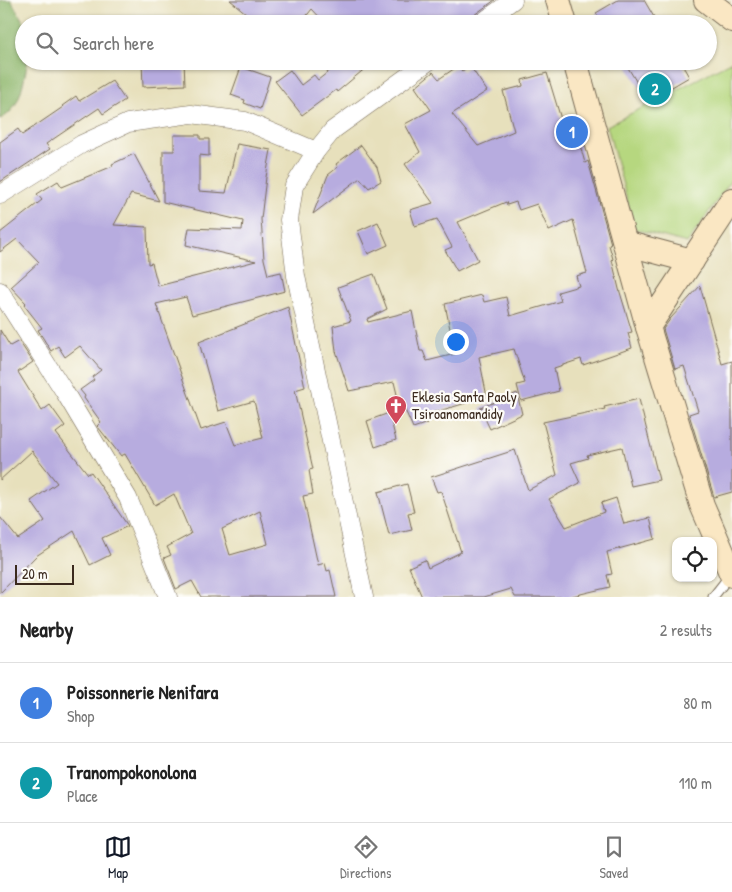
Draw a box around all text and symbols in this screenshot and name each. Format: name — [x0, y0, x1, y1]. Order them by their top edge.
search box — [15, 15, 717, 70]
icon: search — [33, 29, 61, 57]
text: Search here — [73, 30, 154, 56]
pin: 2 — [639, 70, 671, 108]
pin: 1 — [556, 113, 588, 151]
your location — [443, 329, 469, 355]
place label: Eklesia Santa Paoly Tsiroanomandidy — [412, 386, 517, 424]
church icon: Eklesia Santa Paoly Tsiroanomandidy — [384, 394, 408, 425]
map controls — [672, 537, 717, 582]
button: locate — [672, 537, 717, 582]
scale bar — [15, 562, 74, 585]
text: 20 m — [22, 564, 48, 583]
text: Nearby — [20, 615, 73, 644]
text: 2 results — [660, 619, 712, 641]
text: Poissonnerie Nenifara — [67, 679, 218, 705]
text: 1 — [33, 692, 39, 714]
text: 80 m — [683, 692, 712, 714]
text: Shop — [67, 705, 94, 727]
text: Tranompokonolona — [67, 759, 196, 785]
text: 2 — [32, 772, 40, 794]
text: 110 m — [679, 772, 712, 794]
text: Place — [67, 785, 98, 807]
tab: Map — [104, 833, 132, 882]
tab: Directions — [340, 833, 391, 882]
tab: Saved — [599, 833, 628, 882]

